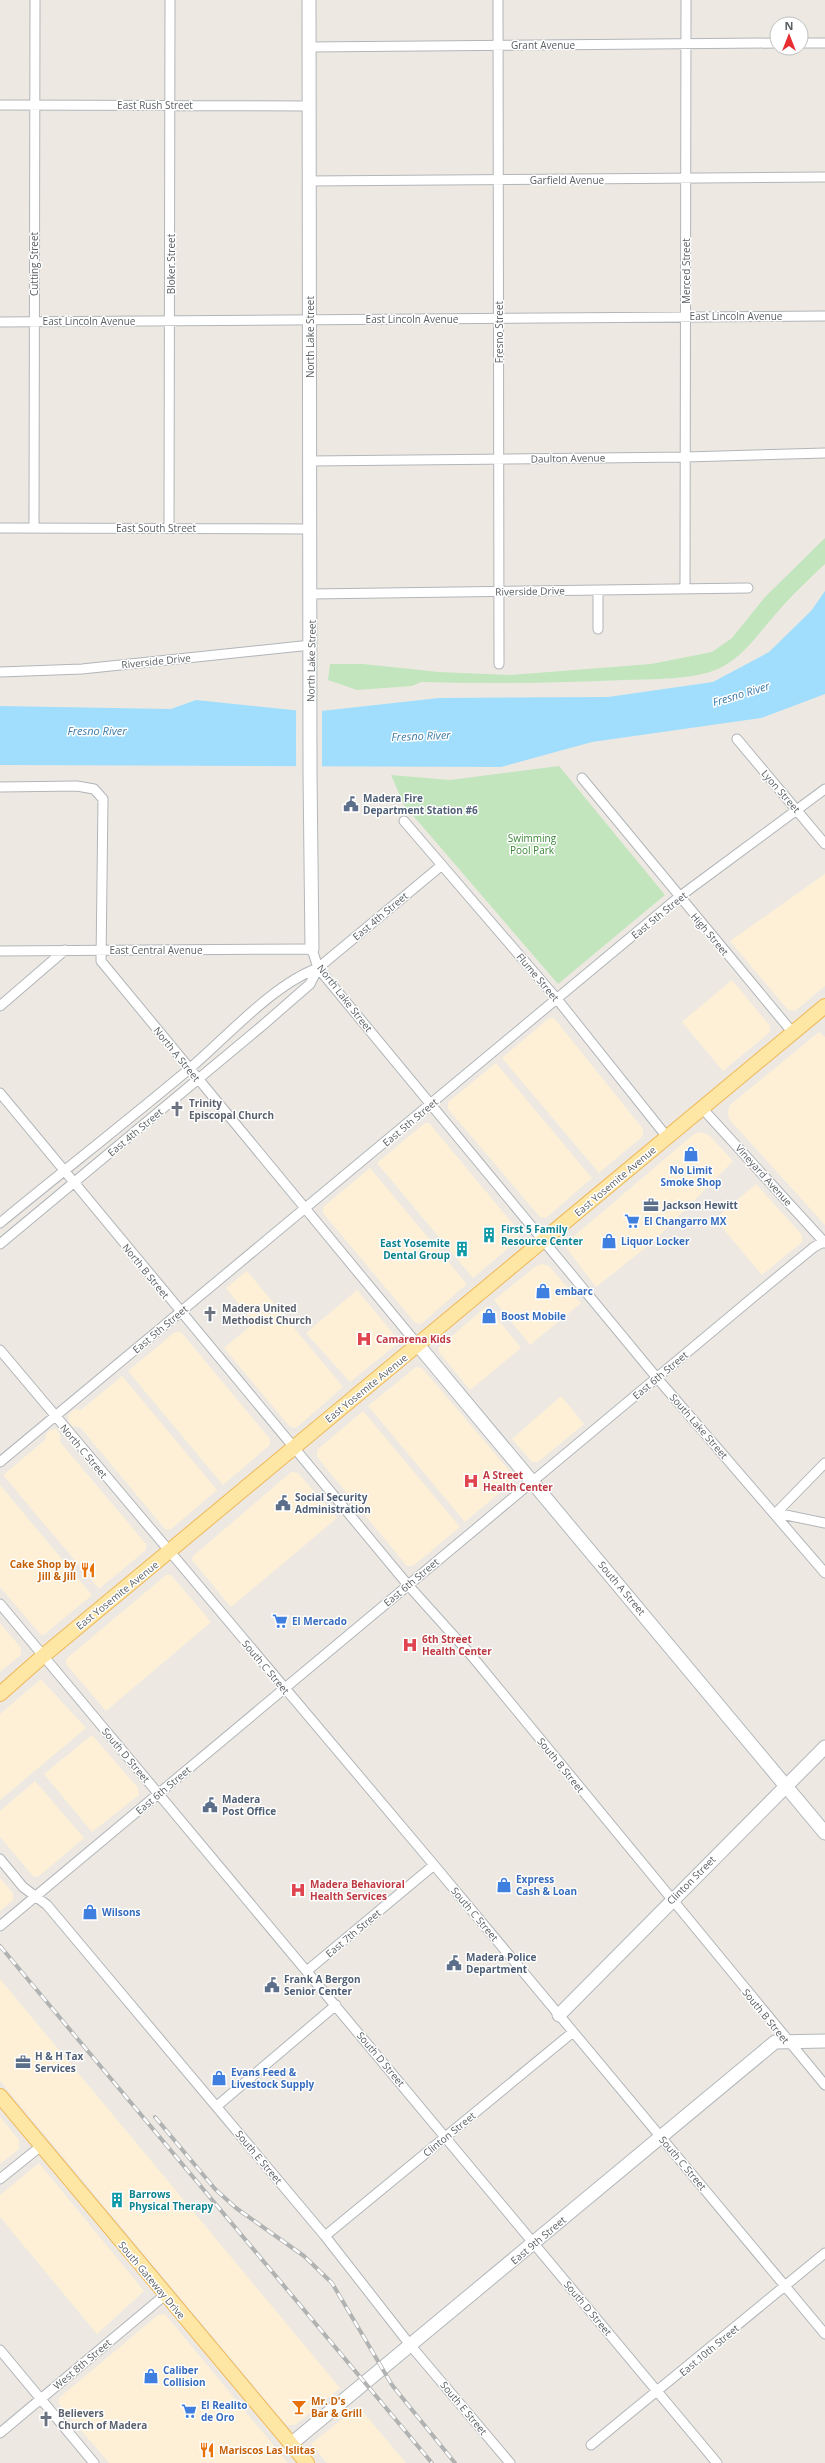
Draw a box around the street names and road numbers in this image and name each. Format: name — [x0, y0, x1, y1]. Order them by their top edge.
street label: Grant Avenue — [511, 38, 575, 52]
street label: East Rush Street — [117, 98, 193, 112]
street label: Garfield Avenue — [530, 173, 605, 187]
street label: Cutting Street — [27, 231, 41, 296]
street label: Bloker Street — [164, 233, 178, 294]
street label: Merced Street — [679, 238, 693, 304]
street label: North Lake Street — [303, 296, 317, 378]
street label: Fresno Street — [492, 300, 506, 363]
street label: East Lincoln Avenue — [690, 309, 783, 323]
street label: East Lincoln Avenue — [366, 312, 459, 326]
street label: East Lincoln Avenue — [43, 314, 136, 328]
street label: Daulton Avenue — [531, 450, 606, 466]
street label: East South Street — [116, 521, 196, 535]
street label: Riverside Drive — [495, 583, 565, 599]
street label: North Lake Street — [303, 619, 319, 702]
street label: Riverside Drive — [121, 650, 192, 672]
street label: Lyon Street — [758, 766, 804, 816]
street label: East 5th Street — [628, 888, 690, 942]
street label: East 4th Street — [349, 889, 411, 943]
street label: High Street — [688, 910, 732, 959]
street label: East Central Avenue — [109, 943, 203, 957]
street label: Flume Street — [514, 950, 563, 1005]
street label: North Lake Street — [314, 961, 376, 1035]
street label: North A Street — [151, 1024, 204, 1085]
street label: East 5th Street — [379, 1095, 441, 1149]
street label: East 4th Street — [104, 1105, 166, 1159]
street label: Vineyard Avenue — [733, 1141, 796, 1209]
street label: East Yosemite Avenue — [571, 1142, 659, 1219]
street label: North B Street — [120, 1241, 173, 1302]
street label: East 5th Street — [129, 1302, 191, 1356]
street label: East 6th Street — [629, 1348, 691, 1402]
street label: East Yosemite Avenue — [322, 1350, 410, 1426]
street label: South Lake Street — [667, 1390, 731, 1462]
street label: North C Street — [57, 1421, 111, 1481]
street label: East 6th Street — [380, 1555, 442, 1609]
street label: East Yosemite Avenue — [73, 1557, 161, 1633]
street label: South A Street — [595, 1558, 649, 1618]
street label: South C Street — [239, 1637, 293, 1697]
street label: South D Street — [99, 1725, 153, 1786]
street label: South B Street — [535, 1735, 588, 1796]
street label: East 6th Street — [132, 1763, 194, 1817]
street label: Clinton Street — [664, 1852, 719, 1907]
street label: South C Street — [448, 1884, 502, 1944]
street label: East 7th Street — [322, 1906, 384, 1960]
street label: South B Street — [740, 1986, 793, 2047]
street label: South D Street — [354, 2029, 408, 2090]
street label: Clinton Street — [420, 2108, 478, 2159]
street label: South E Street — [232, 2127, 286, 2187]
street label: South C Street — [656, 2133, 710, 2193]
street label: East 9th Street — [507, 2213, 569, 2267]
street label: South Gateway Drive — [115, 2238, 189, 2322]
street label: South D Street — [561, 2278, 615, 2339]
street label: East 10th Street — [676, 2321, 742, 2379]
street label: West 8th Street — [50, 2335, 114, 2392]
street label: South E Street — [437, 2378, 491, 2438]

